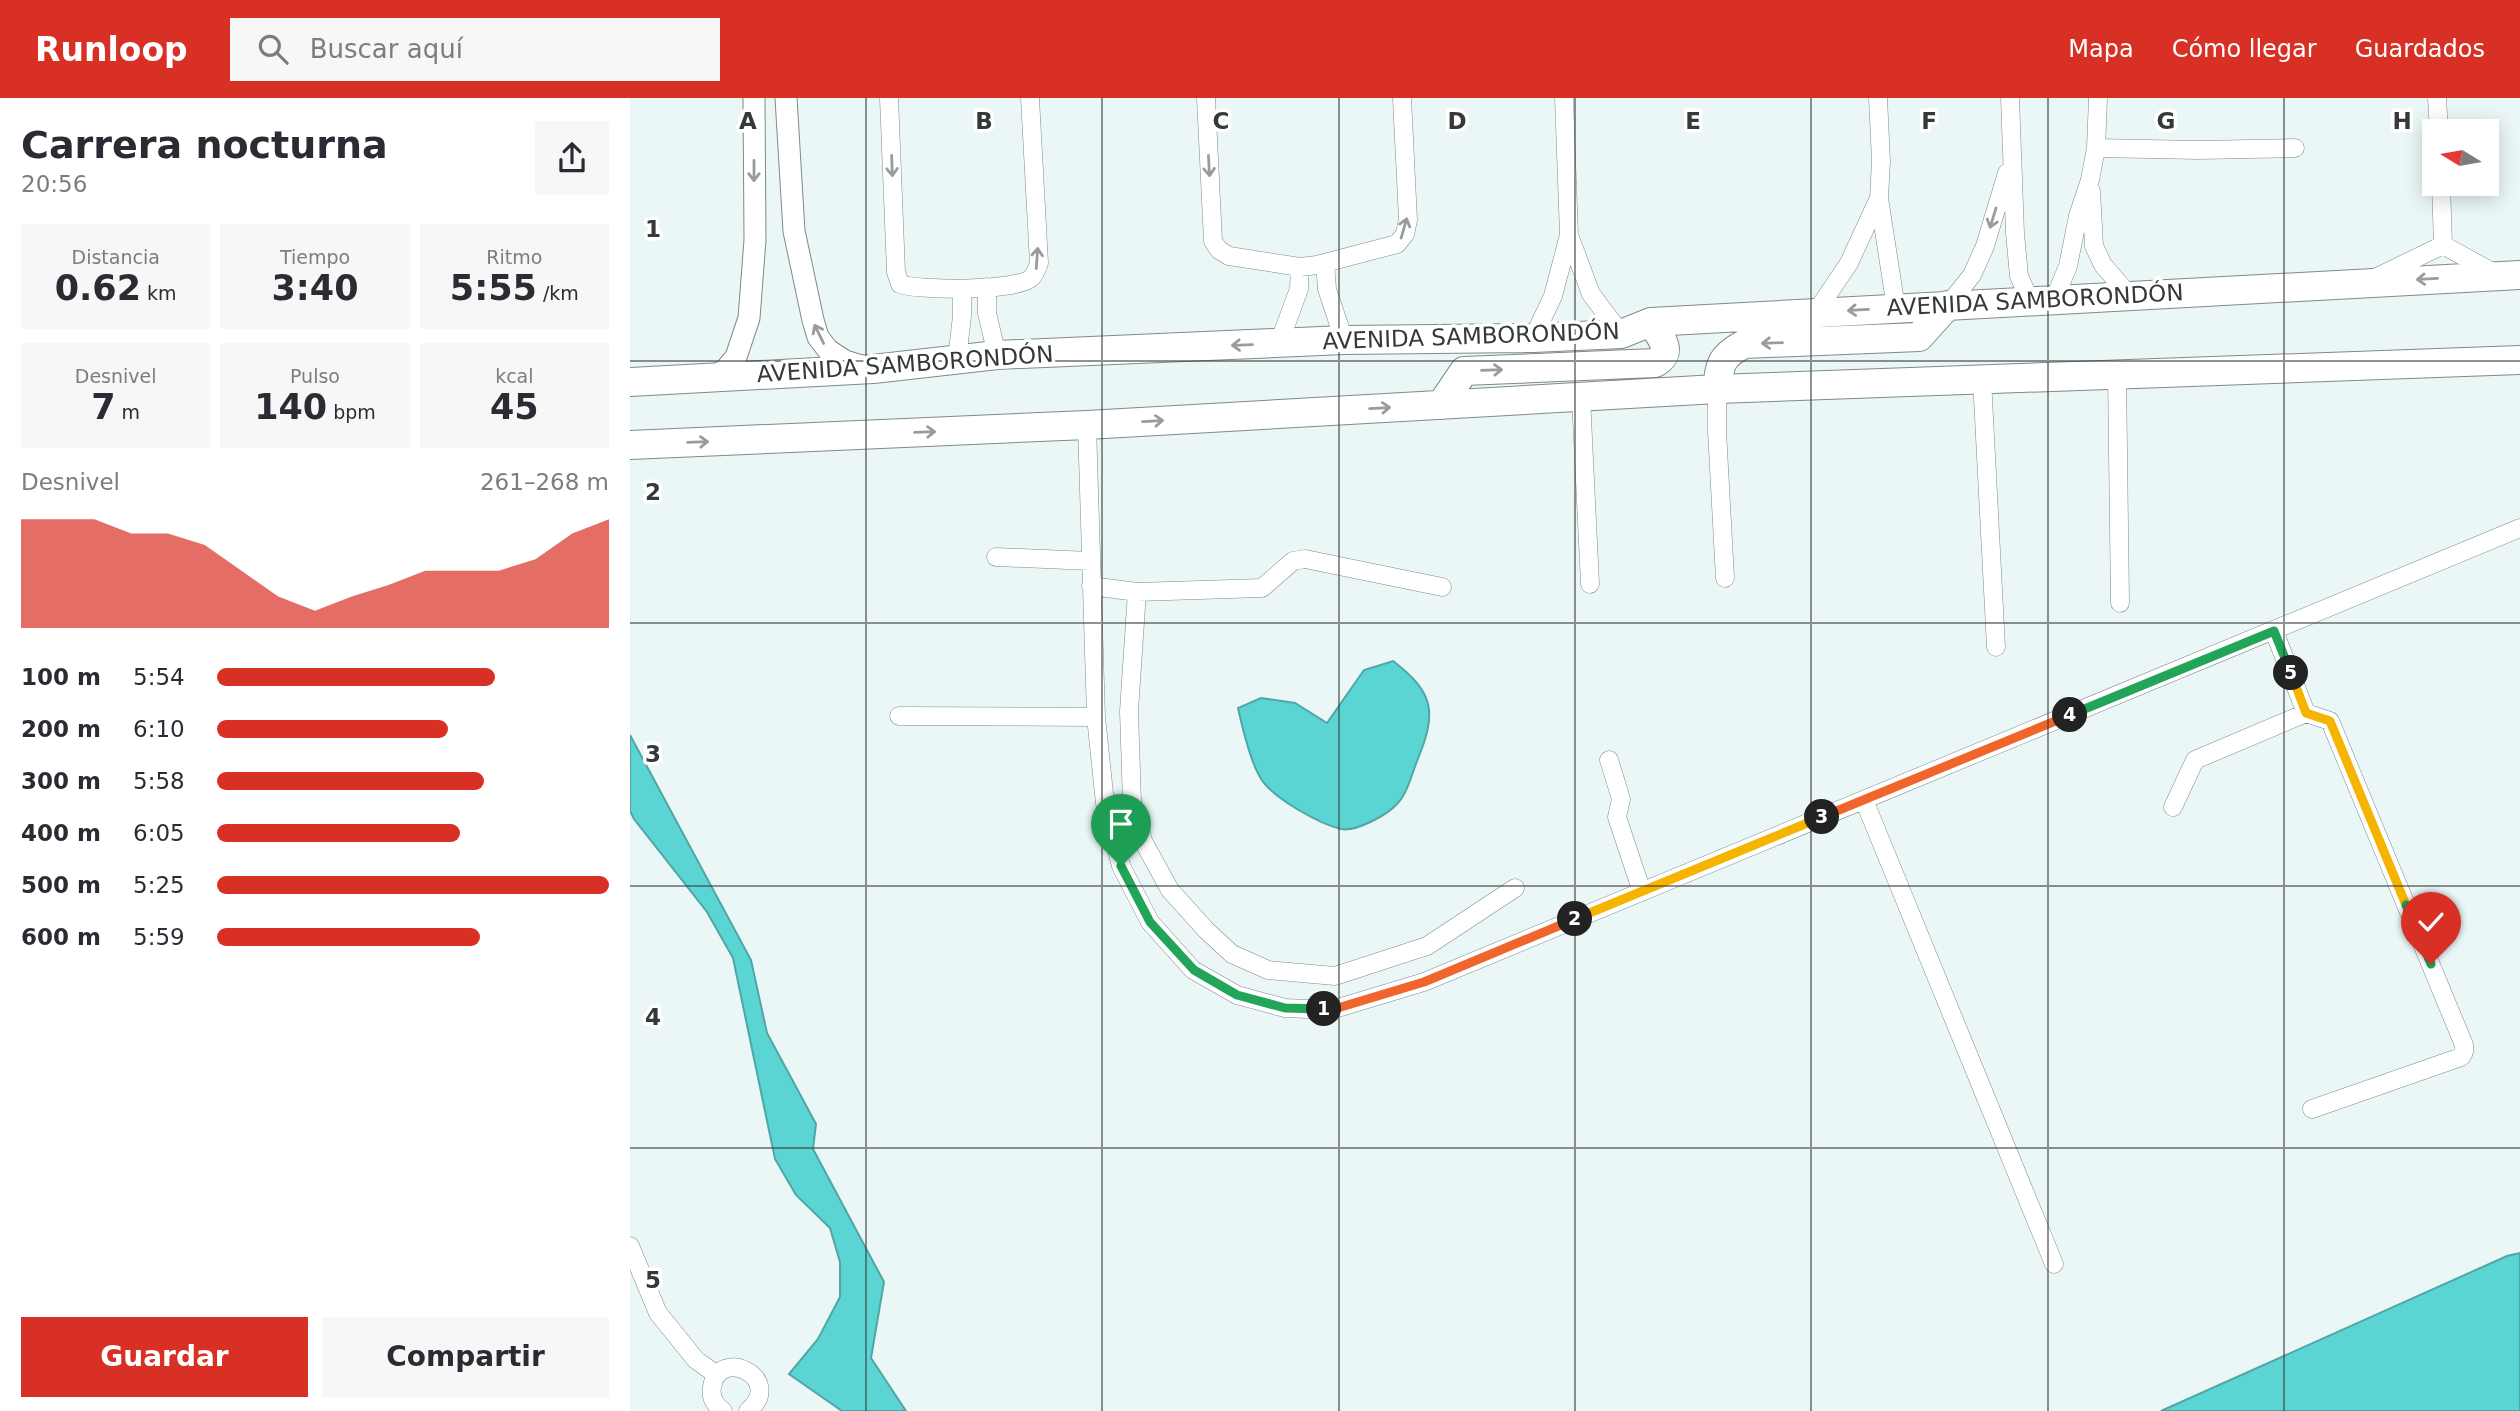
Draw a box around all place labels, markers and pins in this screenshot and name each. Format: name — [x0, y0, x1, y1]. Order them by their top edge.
pin: 5 — [2274, 656, 2308, 690]
pin: 4 — [2052, 698, 2088, 732]
pin — [1091, 794, 1151, 866]
pin: 3 — [1804, 800, 1840, 834]
pin — [2401, 892, 2461, 964]
pin: 2 — [1558, 902, 1592, 936]
pin: 1 — [1306, 992, 1342, 1026]

